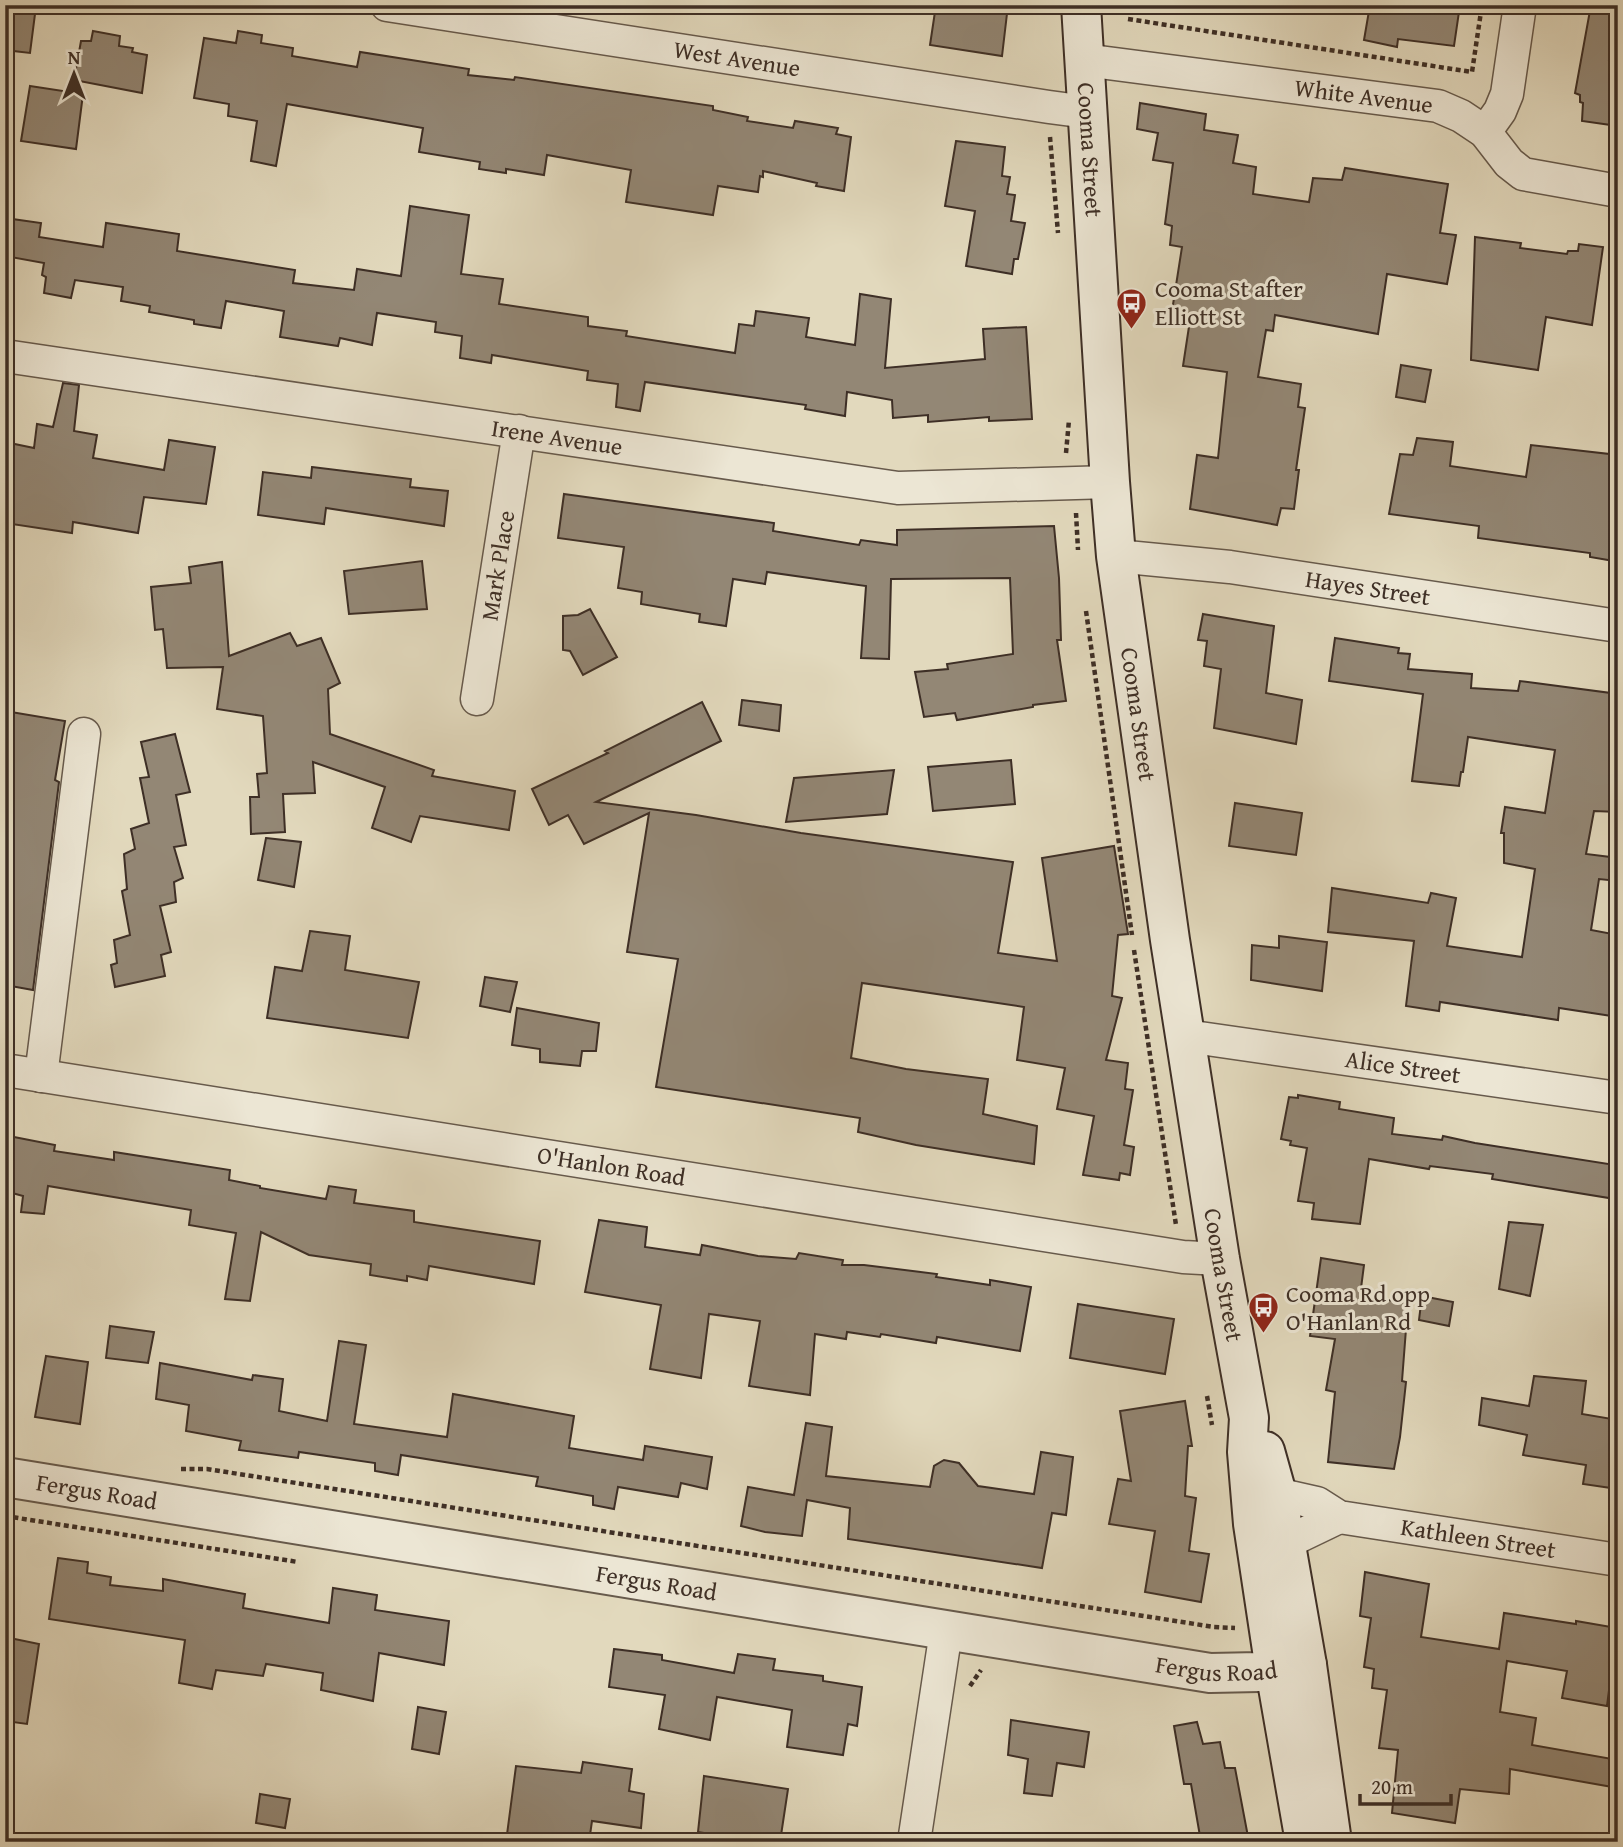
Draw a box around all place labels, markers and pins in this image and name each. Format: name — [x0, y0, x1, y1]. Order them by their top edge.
place label: Cooma St after Elliott St — [1155, 271, 1303, 334]
bus stop icon: Cooma St after Elliott St — [1115, 286, 1149, 330]
place label: Cooma Rd opp O'Hanlan Rd — [1286, 1276, 1430, 1339]
bus stop icon: Cooma Rd opp O'Hanlan Rd — [1246, 1291, 1280, 1335]

